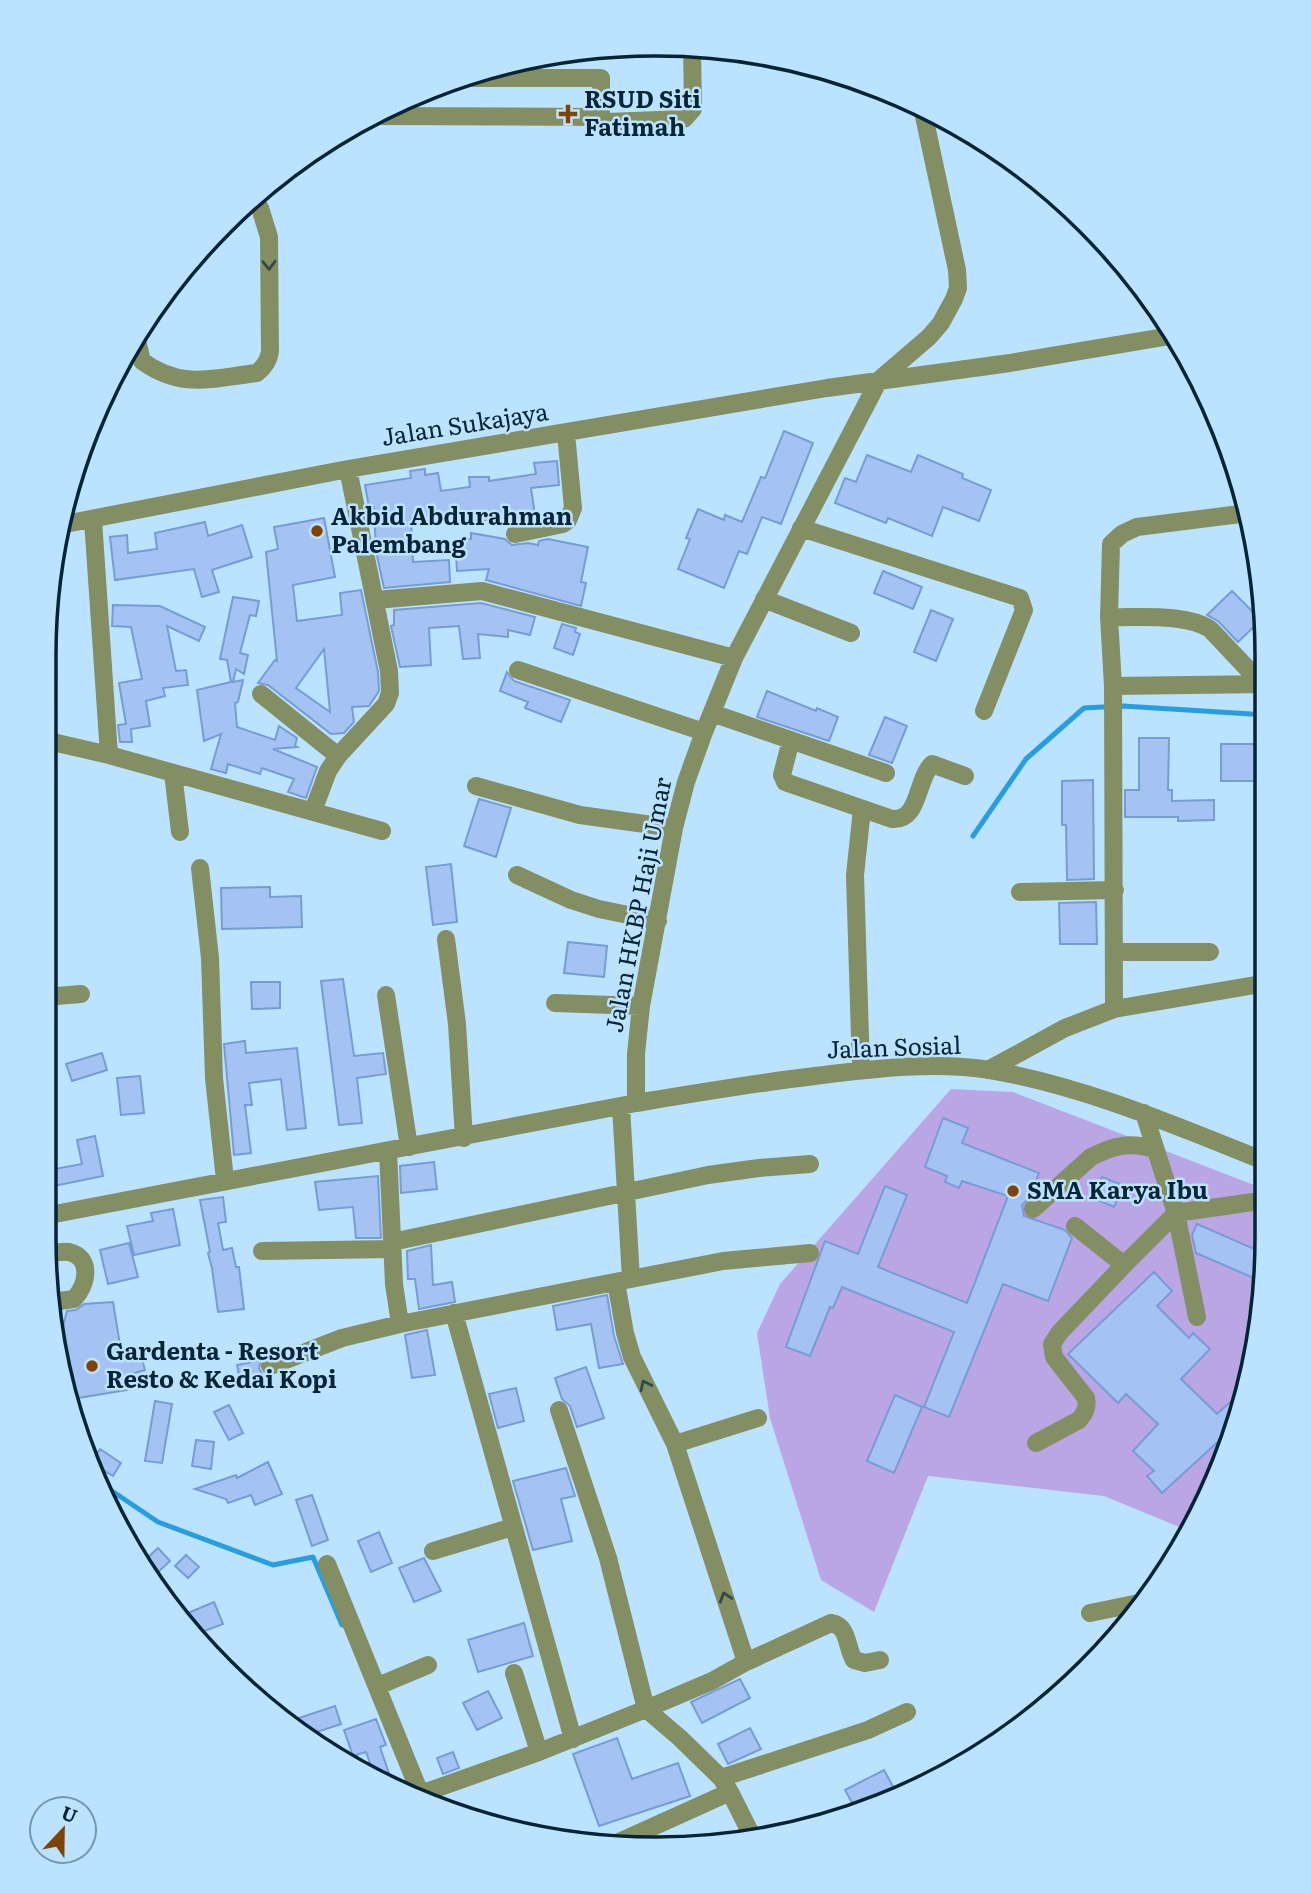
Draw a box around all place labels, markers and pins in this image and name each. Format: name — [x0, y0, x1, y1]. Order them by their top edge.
place label: RSUD Siti Fatimah — [584, 80, 701, 143]
marker: RSUD Siti Fatimah — [558, 104, 578, 124]
place label: Akbid Abdurahman Palembang — [331, 497, 573, 560]
marker: Akbid Abdurahman Palembang — [309, 523, 325, 539]
place label: SMA Karya Ibu — [1027, 1171, 1208, 1206]
marker: SMA Karya Ibu — [1005, 1183, 1021, 1199]
place label: Gardenta - Resort Resto & Kedai Kopi — [106, 1332, 337, 1395]
marker: Gardenta - Resort Resto & Kedai Kopi — [84, 1358, 100, 1374]

